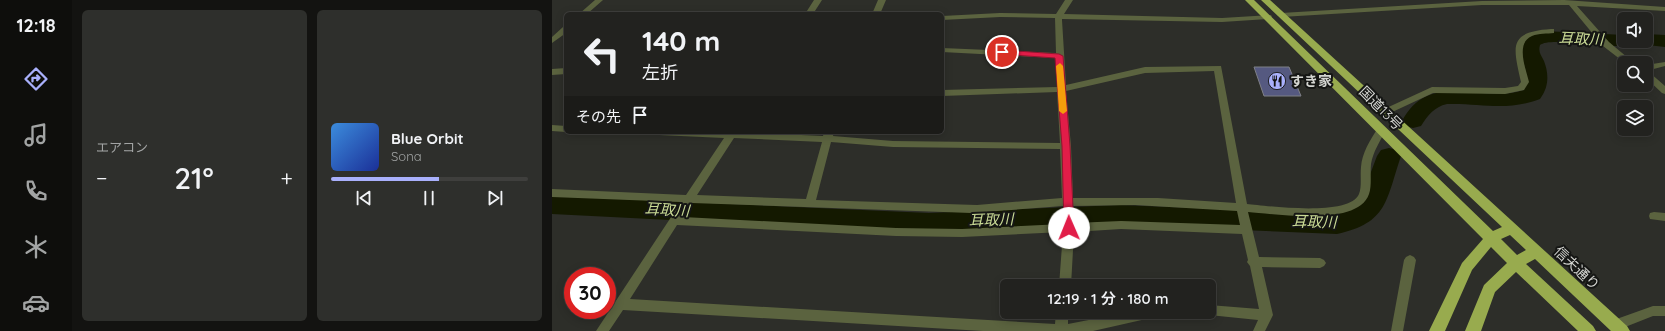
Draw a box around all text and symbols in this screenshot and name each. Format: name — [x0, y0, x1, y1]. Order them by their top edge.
map controls — [1617, 12, 1653, 136]
button: sound — [1617, 12, 1653, 48]
text: 12:18 — [16, 14, 56, 37]
text: 140 m — [642, 23, 720, 58]
icon: left — [576, 28, 628, 80]
water label: 耳取川 — [1558, 28, 1606, 49]
pin — [985, 35, 1019, 69]
icon: arrive — [991, 41, 1013, 63]
button: search — [1617, 56, 1653, 92]
text: 左折 — [642, 61, 678, 84]
icon: directions — [22, 65, 50, 93]
restaurant icon: すき家 — [1267, 71, 1287, 91]
place label: すき家 — [1290, 72, 1332, 90]
street label: 国道13号 — [1355, 82, 1407, 134]
button: layers — [1617, 100, 1653, 136]
icon: arrive — [629, 104, 651, 126]
text: その先 — [576, 107, 621, 126]
icon: music — [22, 121, 50, 149]
text: Blue Orbit — [391, 129, 464, 148]
text: エアコン — [96, 139, 148, 155]
text: Sona — [391, 148, 422, 164]
text: 21° — [174, 159, 214, 197]
text: − — [96, 164, 107, 192]
text: + — [281, 164, 293, 192]
icon: phone — [22, 177, 50, 205]
icon: previous — [353, 187, 375, 209]
icon: pause — [418, 187, 440, 209]
icon: next — [484, 187, 506, 209]
water label: 耳取川 — [644, 199, 692, 220]
position arrow — [1048, 207, 1090, 249]
water label: 耳取川 — [968, 209, 1016, 230]
water label: 耳取川 — [1291, 212, 1339, 231]
icon: climate — [22, 233, 50, 261]
street label: 信夫通り — [1550, 242, 1604, 294]
speed limit sign: 30 — [564, 267, 616, 319]
icon: car — [22, 289, 50, 317]
text: 12:19 · 1 分 · 180 m — [1047, 289, 1169, 308]

